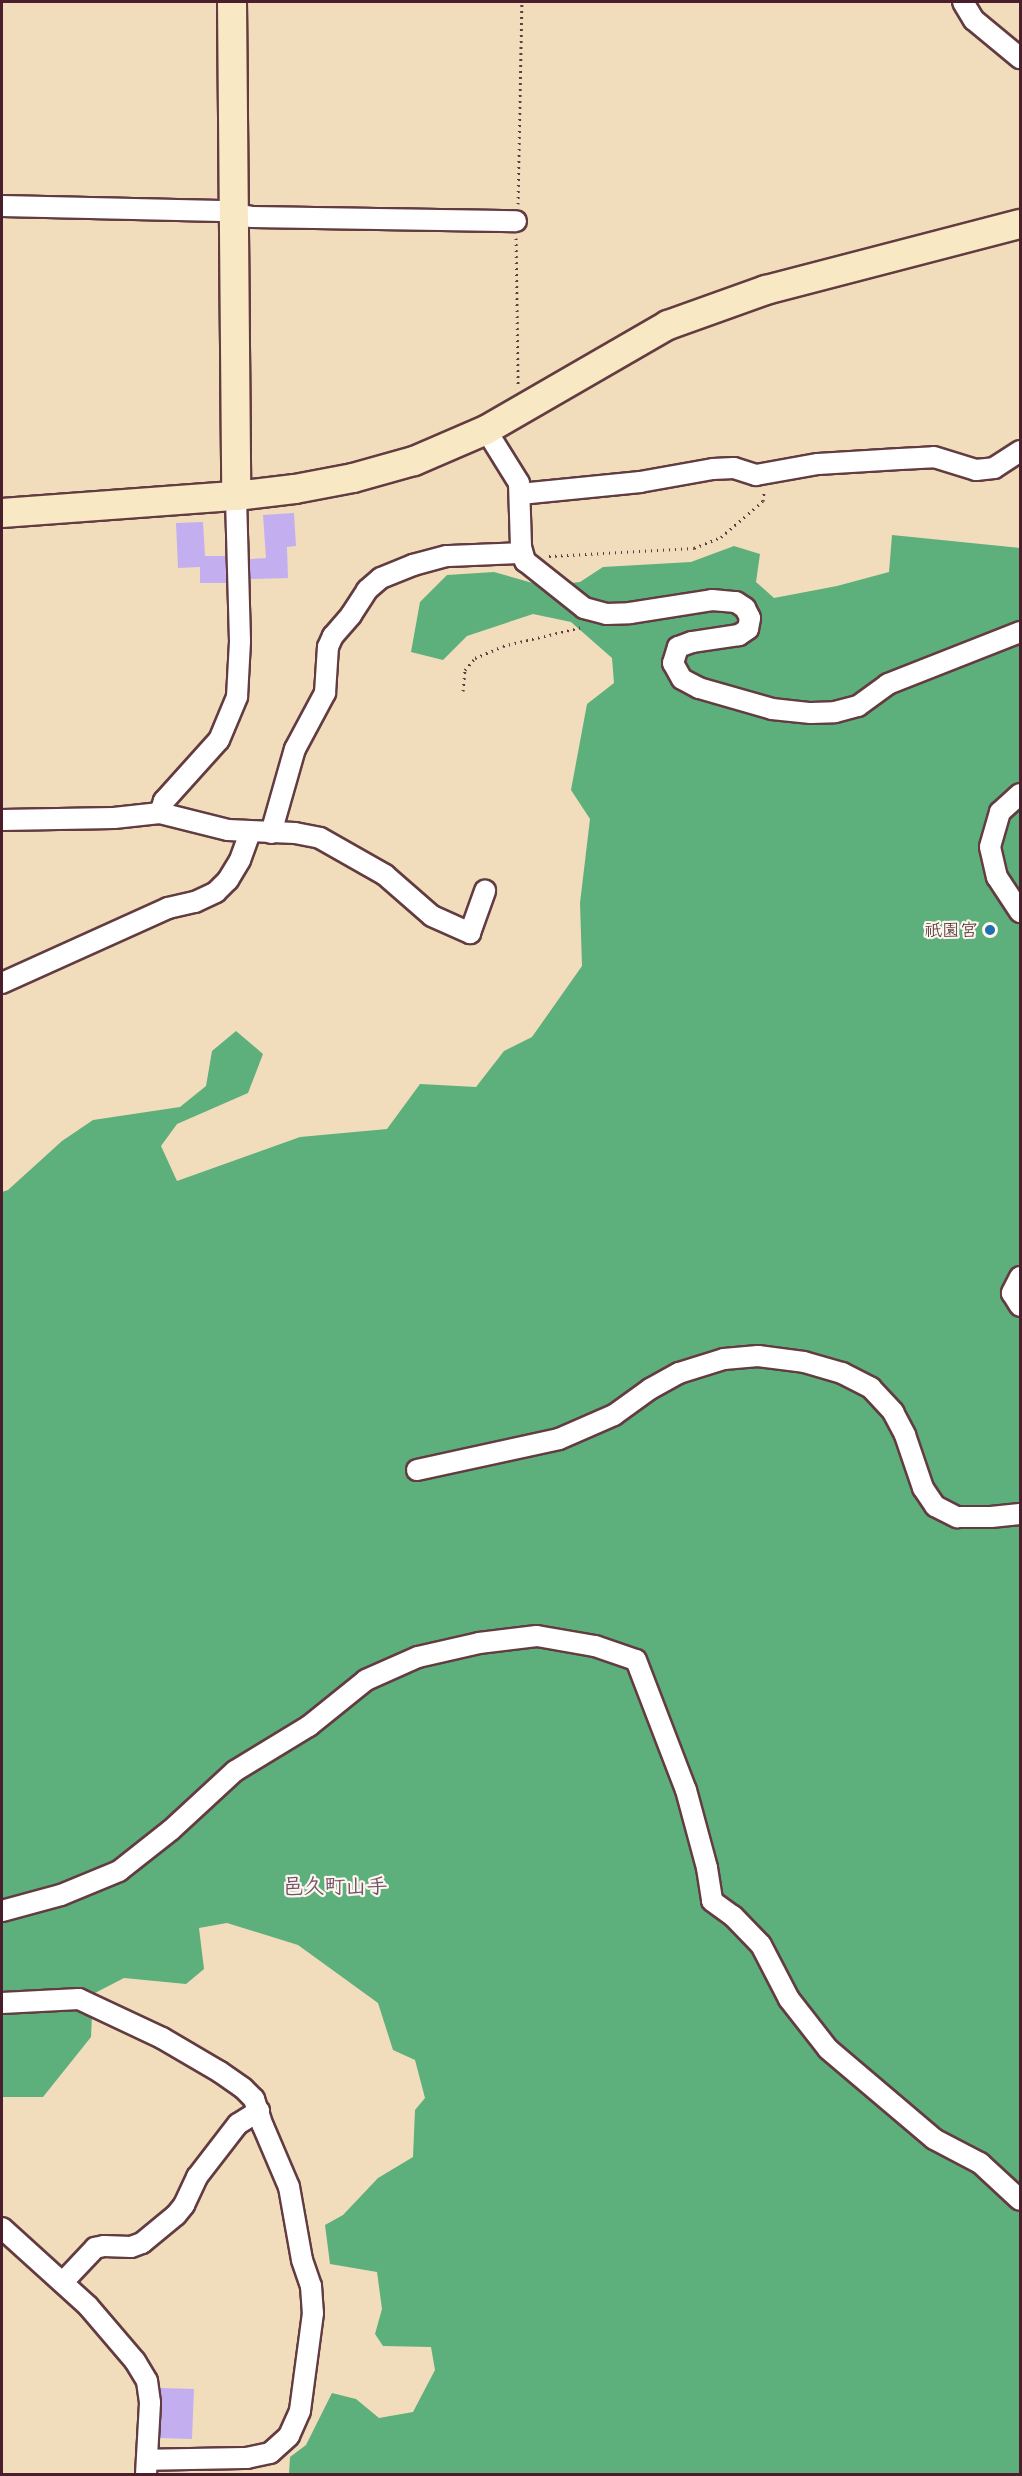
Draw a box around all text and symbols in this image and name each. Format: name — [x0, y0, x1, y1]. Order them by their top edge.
place label: 祇園宮 — [924, 919, 978, 941]
marker: 祇園宮 — [983, 923, 997, 937]
district label: 邑久町山手 — [283, 1873, 387, 1899]

